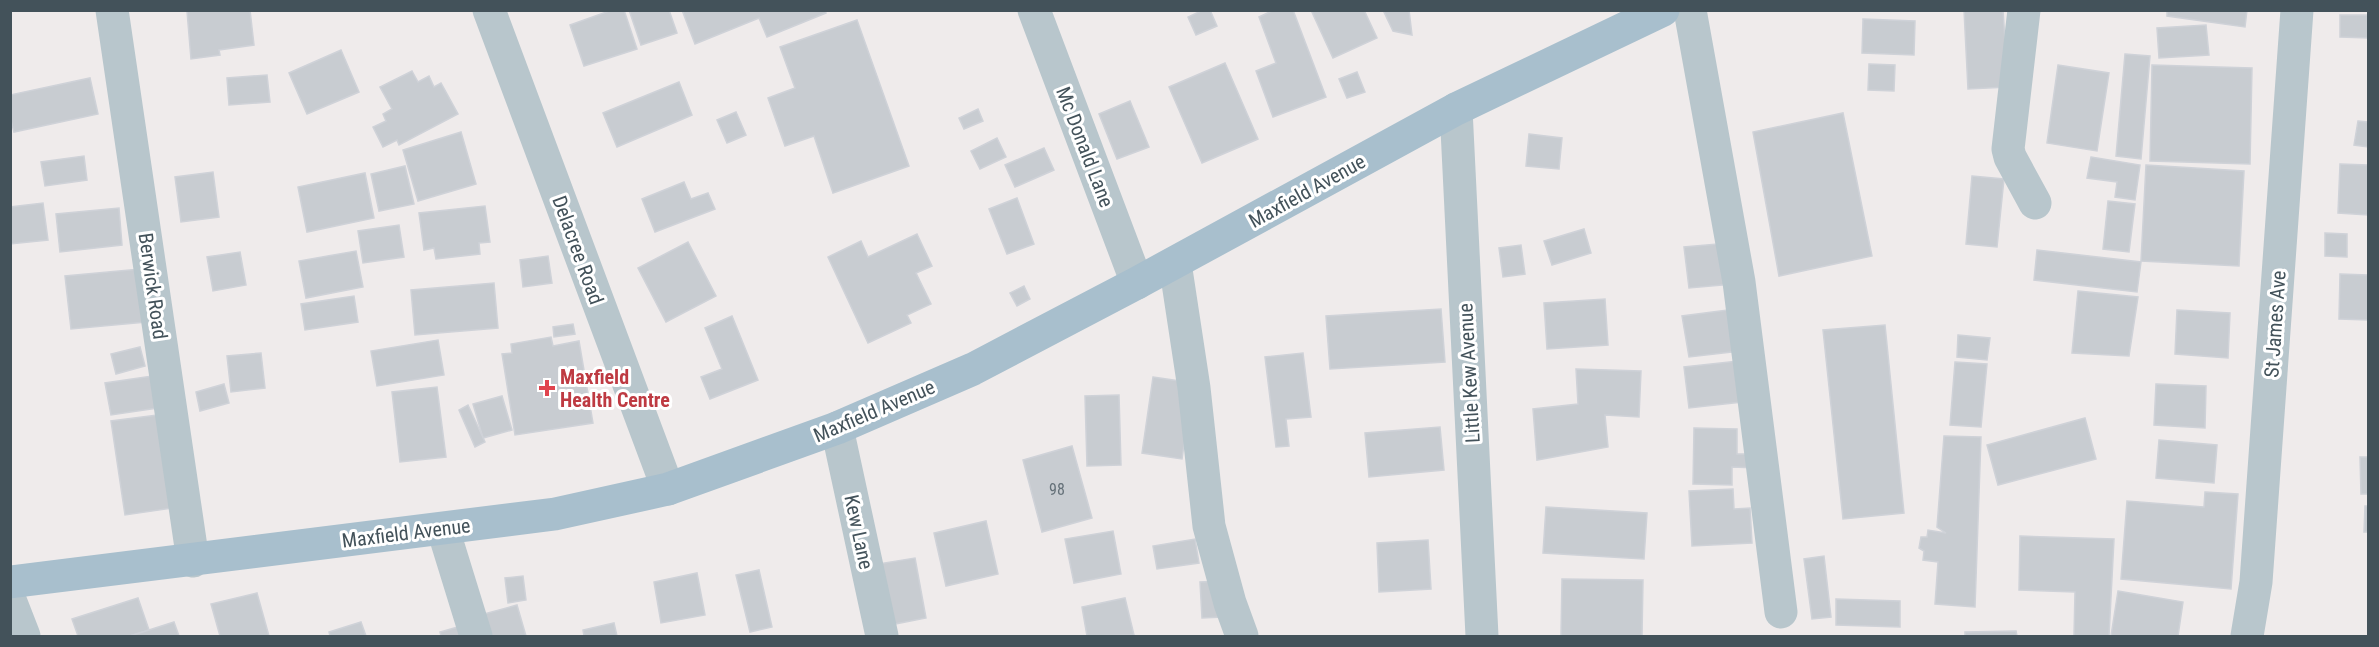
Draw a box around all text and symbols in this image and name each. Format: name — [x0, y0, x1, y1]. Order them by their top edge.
street label: Mc Donald Lane — [1051, 83, 1119, 211]
street label: Maxfield Avenue — [1245, 149, 1369, 233]
street label: Delacree Road — [547, 193, 609, 307]
street label: Berwick Road — [134, 231, 172, 341]
street label: St James Ave — [2259, 270, 2291, 378]
street label: Little Kew Avenue — [1453, 303, 1485, 443]
place label: Maxfield Health Centre — [560, 365, 670, 412]
street label: Maxfield Avenue — [810, 375, 938, 447]
marker: Maxfield Health Centre — [538, 379, 556, 397]
house number: 98 — [1049, 480, 1065, 499]
street label: Kew Lane — [839, 492, 879, 572]
street label: Maxfield Avenue — [340, 513, 472, 553]

